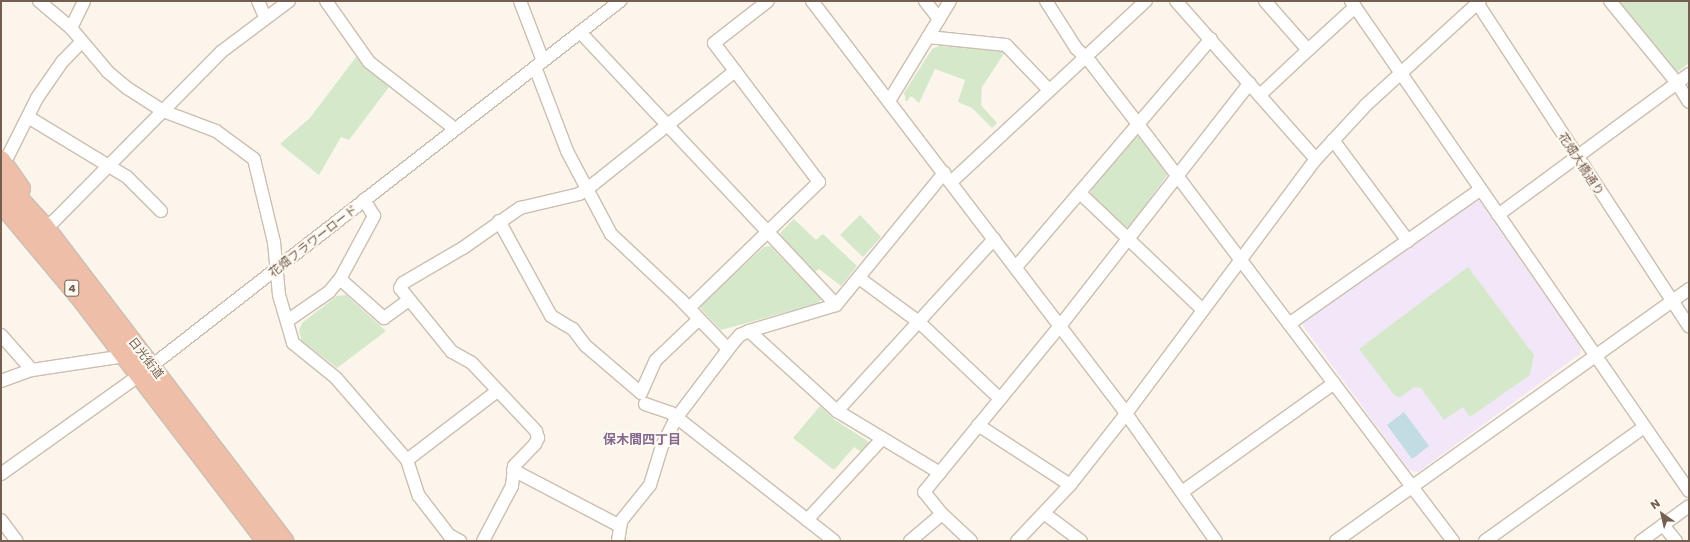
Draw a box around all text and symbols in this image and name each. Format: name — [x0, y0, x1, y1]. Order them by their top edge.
street label: 花畑大橋通り — [1555, 130, 1607, 198]
street label: 花畑フラワーロード — [266, 202, 360, 280]
road number: 4 — [64, 279, 80, 297]
street label: 日光街道 — [126, 335, 166, 381]
district label: 保木間四丁目 — [603, 432, 681, 448]
north arrow — [1642, 494, 1682, 534]
text: N — [1647, 495, 1663, 513]

